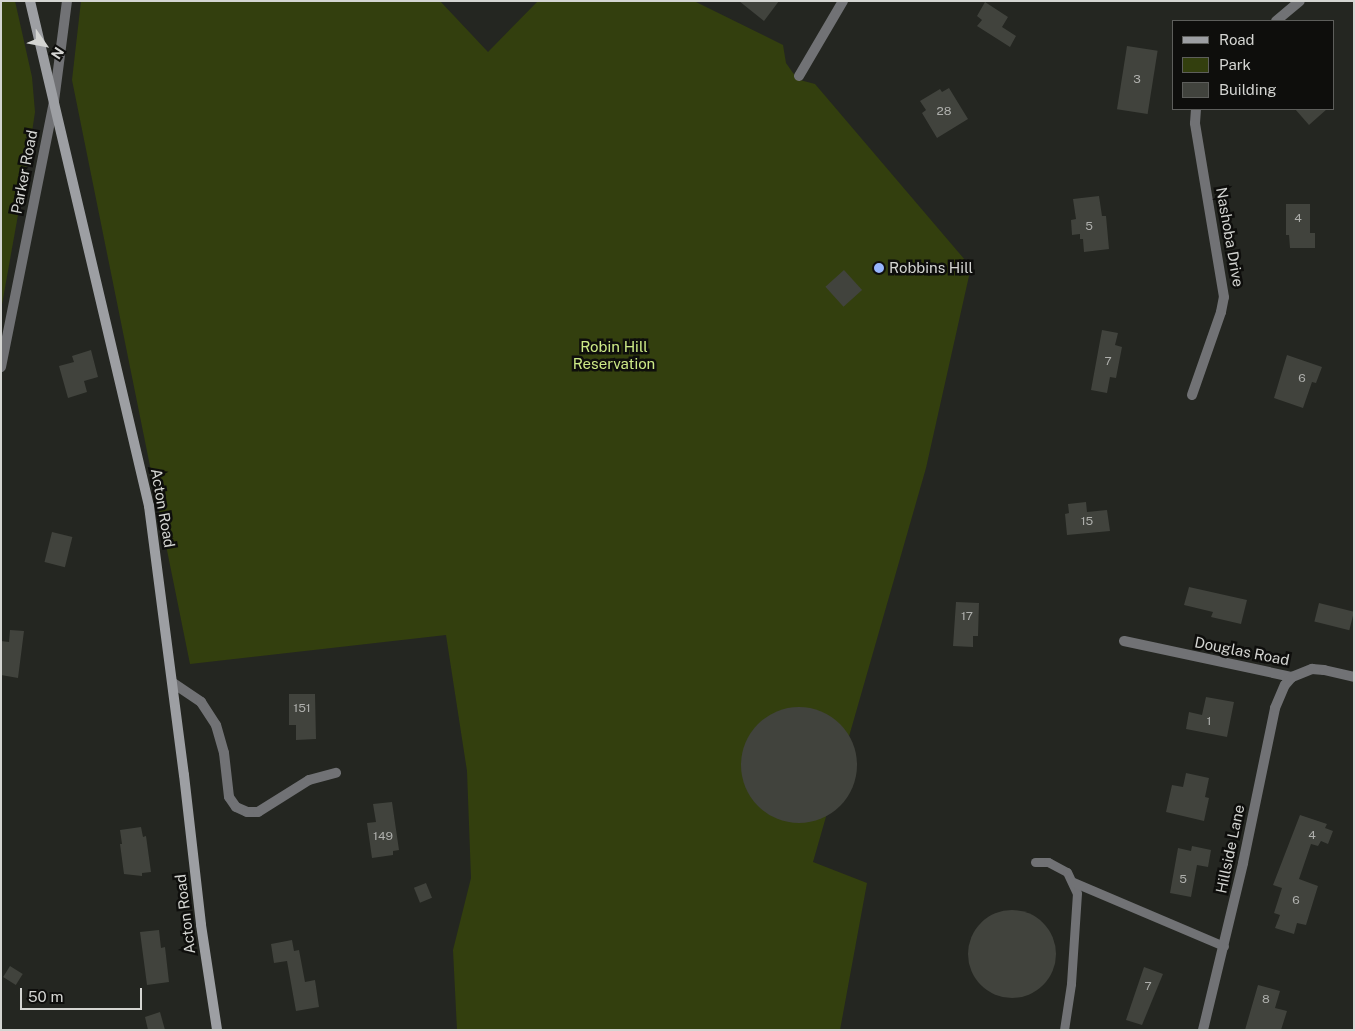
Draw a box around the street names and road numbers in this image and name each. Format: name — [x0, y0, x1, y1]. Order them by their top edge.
street label: Parker Road — [7, 128, 41, 216]
street label: Nashoba Drive — [1212, 186, 1248, 288]
street label: Acton Road — [147, 467, 179, 549]
street label: Douglas Road — [1193, 633, 1291, 669]
street label: Hillside Lane — [1212, 803, 1248, 895]
street label: Acton Road — [171, 873, 199, 955]

